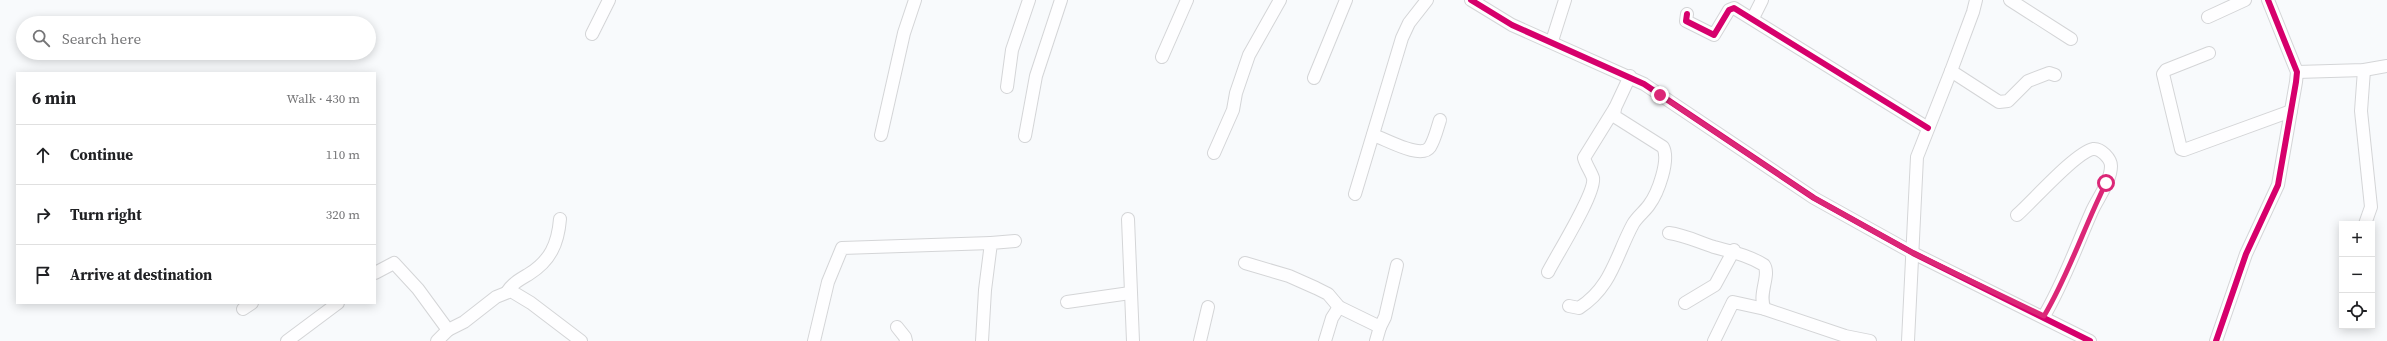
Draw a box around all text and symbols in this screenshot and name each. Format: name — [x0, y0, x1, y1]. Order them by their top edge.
search box — [16, 16, 376, 60]
icon: search — [30, 27, 52, 49]
text: Search here — [62, 28, 141, 49]
text: 6 min — [32, 86, 76, 110]
route end — [1651, 86, 1669, 104]
text: Walk · 430 m — [287, 90, 360, 107]
icon: ahead — [32, 144, 54, 166]
text: Continue — [70, 144, 133, 165]
text: 110 m — [326, 146, 360, 163]
route start — [2097, 174, 2115, 192]
icon: right — [32, 204, 54, 226]
text: Turn right — [70, 204, 142, 225]
text: 320 m — [326, 206, 360, 223]
map controls — [2339, 221, 2375, 329]
button: + — [2339, 221, 2375, 257]
button: − — [2339, 257, 2375, 293]
icon: arrive — [32, 264, 54, 286]
text: Arrive at destination — [70, 264, 212, 285]
button: locate — [2339, 293, 2375, 329]

